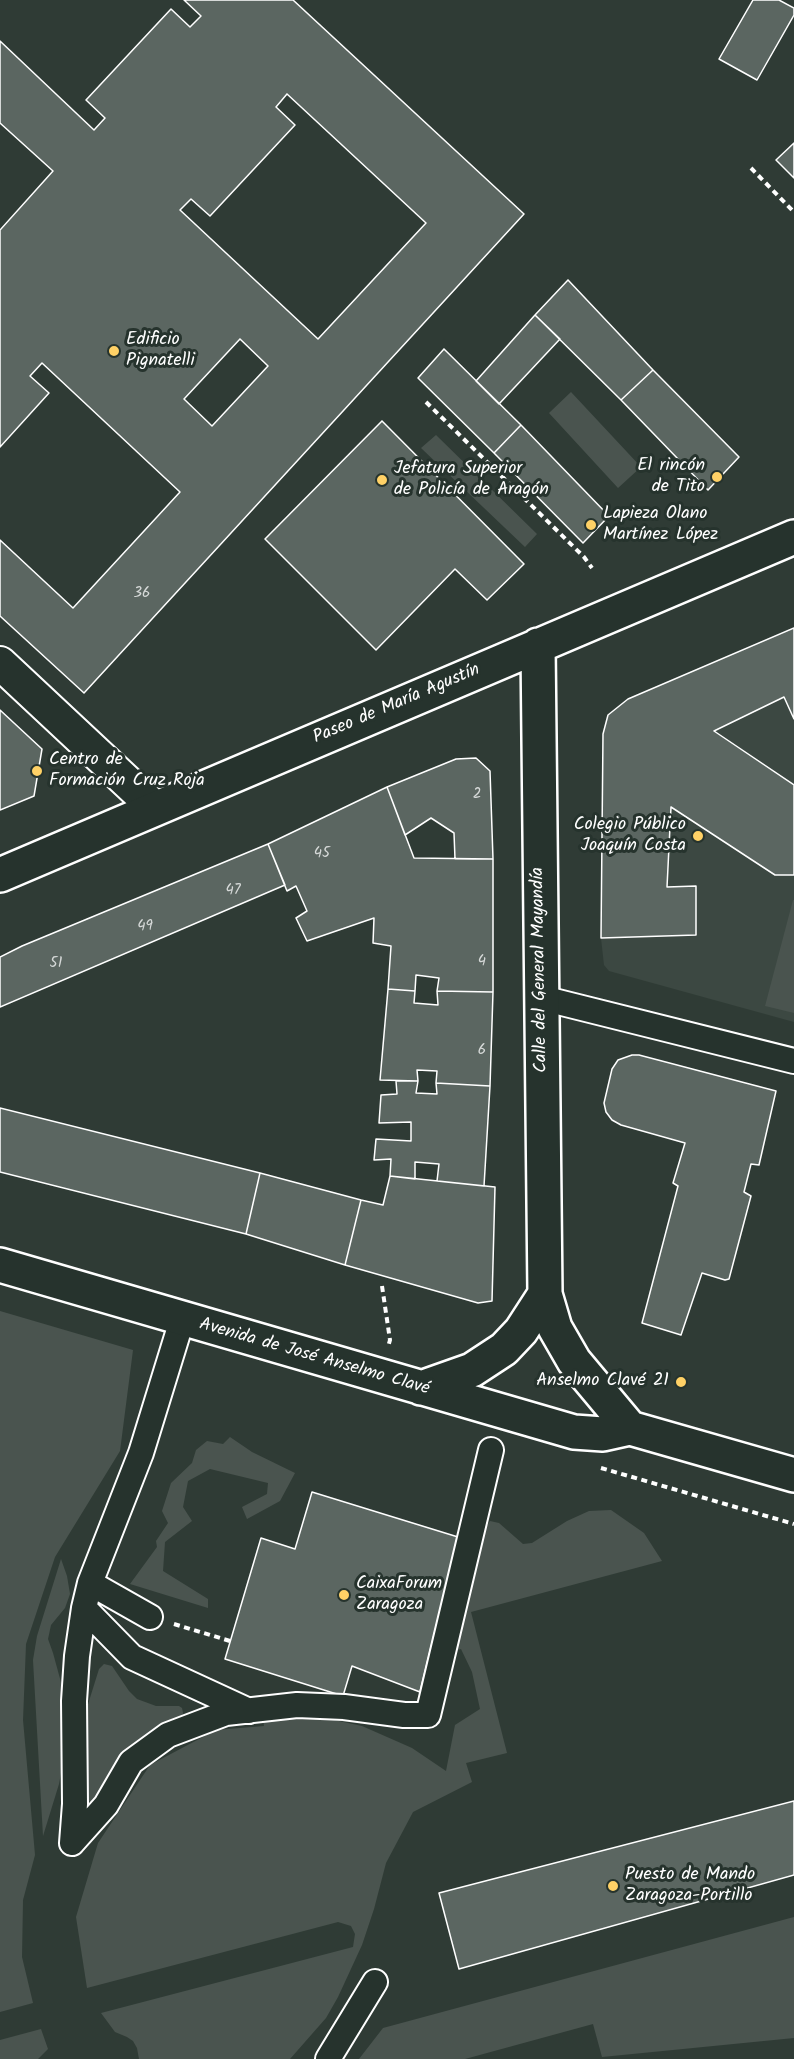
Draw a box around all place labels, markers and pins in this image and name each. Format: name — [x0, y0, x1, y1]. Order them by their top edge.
place label: Edificio Pignatelli — [126, 330, 195, 372]
marker: Edificio Pignatelli — [107, 344, 121, 358]
place label: El rincón de Tito — [637, 456, 705, 498]
place label: Jefatura Superior de Policía de Aragón — [394, 459, 549, 502]
marker: El rincón de Tito — [710, 470, 724, 484]
marker: Jefatura Superior de Policía de Aragón — [375, 473, 389, 487]
place label: Lapieza Olano Martínez López — [603, 504, 718, 546]
marker: Lapieza Olano Martínez López — [584, 518, 598, 532]
place label: Centro de Formación Cruz Roja — [49, 750, 205, 792]
marker: Centro de Formación Cruz Roja — [30, 764, 44, 778]
place label: Colegio Público Joaquín Costa — [574, 815, 686, 858]
marker: Colegio Público Joaquín Costa — [691, 829, 705, 843]
place label: Anselmo Clavé 21 — [536, 1371, 669, 1393]
marker: Anselmo Clavé 21 — [674, 1375, 688, 1389]
place label: CaixaForum Zaragoza — [356, 1574, 442, 1616]
marker: CaixaForum Zaragoza — [337, 1588, 351, 1602]
place label: Puesto de Mando Zaragoza-Portillo — [625, 1865, 755, 1908]
marker: Puesto de Mando Zaragoza-Portillo — [606, 1879, 620, 1893]

